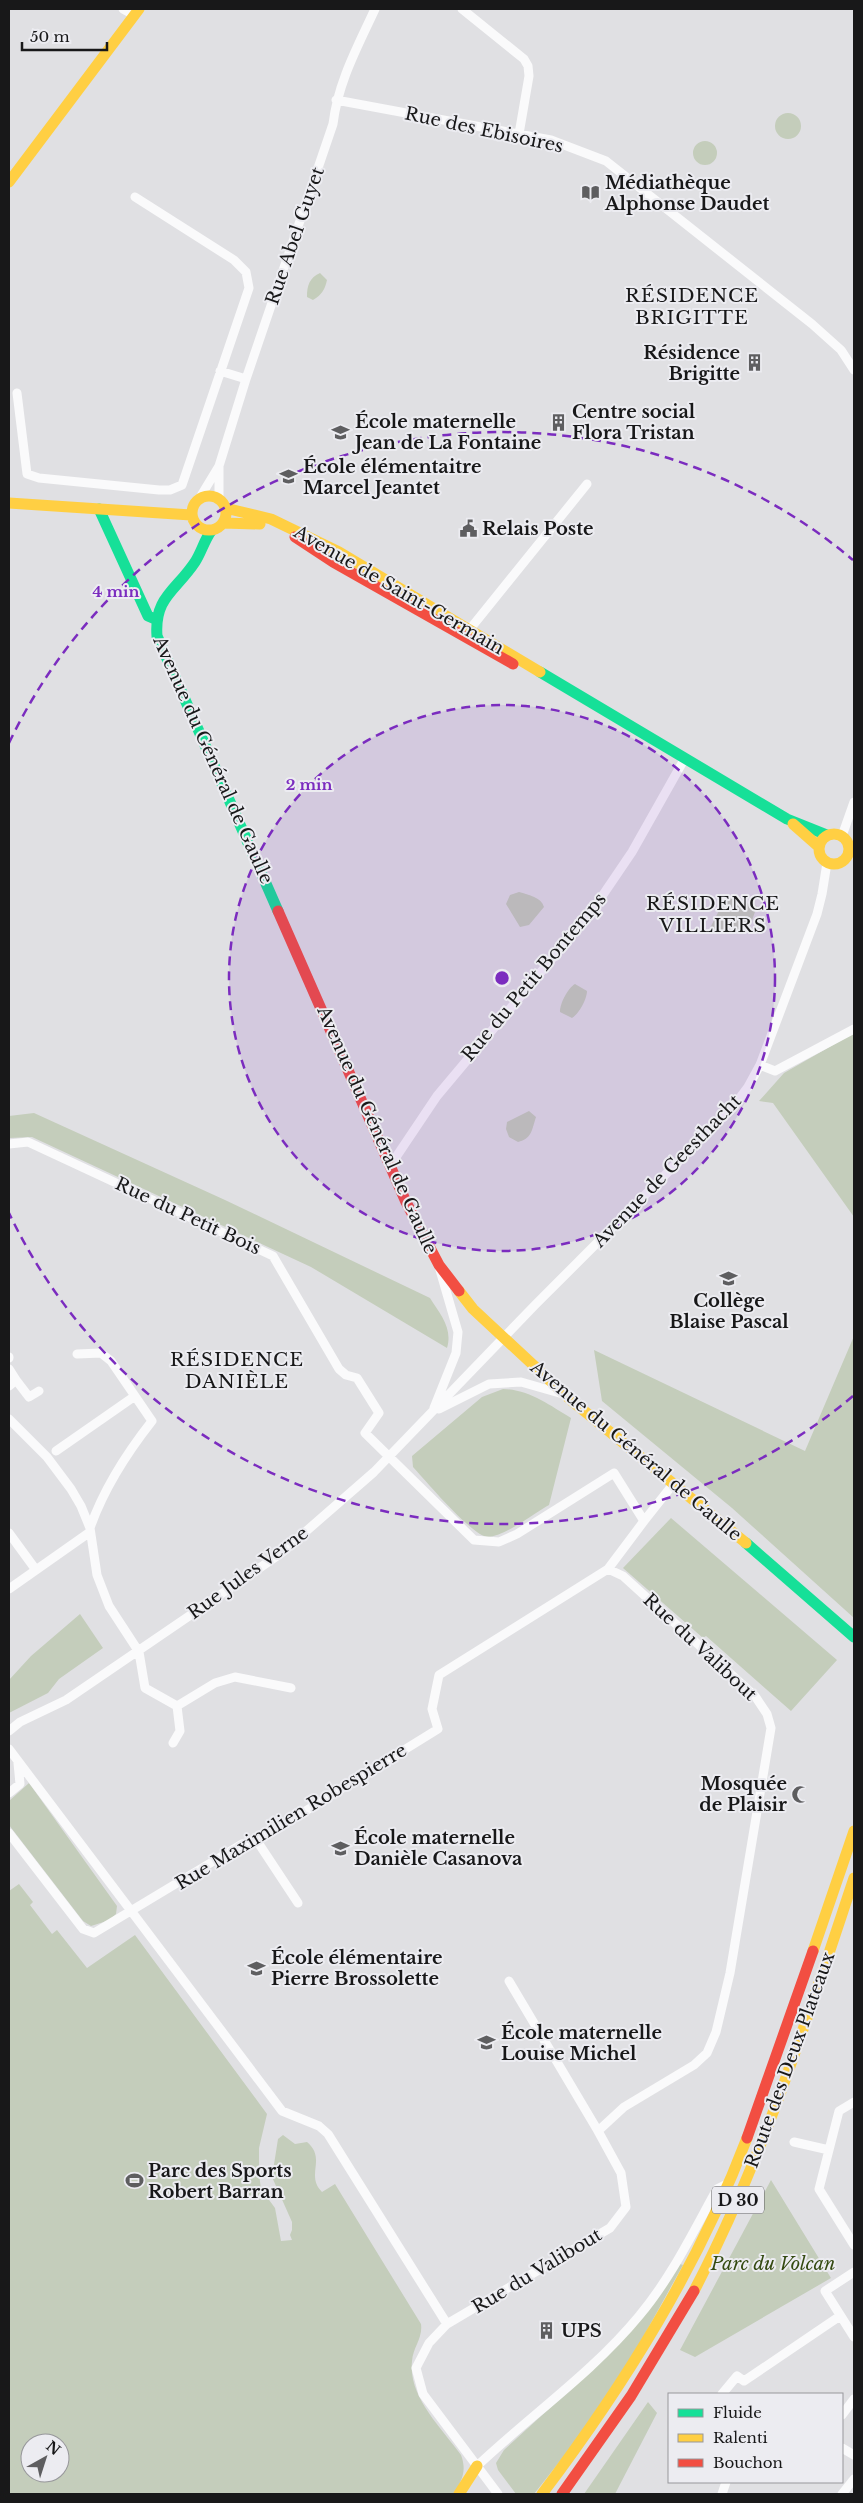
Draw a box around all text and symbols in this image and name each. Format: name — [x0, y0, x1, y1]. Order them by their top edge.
scale bar — [22, 20, 108, 52]
text: 50 m — [30, 27, 70, 46]
street label: Rue des Ebisoires — [403, 102, 565, 158]
street label: Rue Abel Guyet — [261, 164, 329, 308]
place label: Médiathèque Alphonse Daudet — [604, 172, 770, 215]
library icon: Médiathèque Alphonse Daudet — [581, 183, 601, 203]
district label: RÉSIDENCE BRIGITTE — [625, 284, 759, 329]
place label: Résidence Brigitte — [643, 342, 740, 385]
building icon: Résidence Brigitte — [744, 353, 764, 373]
place label: Centre social Flora Tristan — [572, 401, 696, 444]
place label: École maternelle Jean de La Fontaine — [351, 410, 541, 454]
building icon: Centre social Flora Tristan — [548, 412, 568, 432]
school or university icon: École maternelle Jean de La Fontaine — [331, 422, 351, 442]
place label: École élémentaitre Marcel Jeantet — [303, 455, 481, 499]
school or university icon: École élémentaitre Marcel Jeantet — [279, 467, 299, 487]
place label: Relais Poste — [482, 518, 594, 540]
public building icon: Relais Poste — [458, 519, 478, 539]
street label: Avenue de Saint-Germain — [289, 520, 508, 659]
text: 4 min — [93, 582, 140, 601]
street label: Avenue du Général de Gaulle — [148, 632, 278, 887]
text: 2 min — [286, 775, 332, 794]
street label: Rue du Petit Bontemps — [457, 888, 611, 1066]
district label: RÉSIDENCE VILLIERS — [646, 892, 780, 937]
centre of rings — [493, 969, 511, 987]
street label: Avenue du Général de Gaulle — [312, 1002, 442, 1257]
street label: Avenue de Geesthacht — [588, 1090, 746, 1253]
street label: Rue du Petit Bois — [112, 1173, 264, 1259]
school or university icon: Collège Blaise Pascal — [719, 1268, 739, 1288]
place label: Collège Blaise Pascal — [669, 1290, 789, 1333]
district label: RÉSIDENCE DANIÈLE — [170, 1348, 304, 1393]
street label: Avenue du Général de Gaulle — [525, 1356, 746, 1546]
street label: Rue Jules Verne — [183, 1522, 313, 1624]
street label: Rue du Valibout — [639, 1589, 761, 1705]
street label: Rue Maximilien Robespierre — [171, 1739, 411, 1895]
place label: Mosquée de Plaisir — [699, 1773, 787, 1816]
mosque icon: Mosquée de Plaisir — [791, 1784, 811, 1804]
place label: École maternelle Danièle Casanova — [354, 1826, 523, 1870]
school or university icon: École maternelle Danièle Casanova — [330, 1838, 350, 1858]
place label: École élémentaire Pierre Brossolette — [271, 1946, 443, 1990]
street label: Route des Deux Plateaux — [741, 1949, 839, 2171]
school or university icon: École élémentaire Pierre Brossolette — [247, 1958, 267, 1978]
place label: École maternelle Louise Michel — [501, 2021, 662, 2065]
school or university icon: École maternelle Louise Michel — [477, 2033, 497, 2053]
place label: Parc des Sports Robert Barran — [148, 2160, 292, 2203]
sports icon: Parc des Sports Robert Barran — [124, 2171, 144, 2191]
road number: D 30 — [712, 2186, 764, 2214]
street label: Rue du Valibout — [468, 2224, 606, 2318]
park label: Parc du Volcan — [710, 2253, 835, 2275]
place label: UPS — [561, 2320, 602, 2342]
building icon: UPS — [537, 2321, 557, 2341]
legend — [668, 2393, 843, 2483]
text: Fluide — [713, 2403, 762, 2422]
text: Ralenti — [713, 2428, 768, 2447]
north arrow — [20, 2433, 70, 2483]
text: N — [42, 2437, 64, 2459]
text: Bouchon — [713, 2453, 783, 2472]

